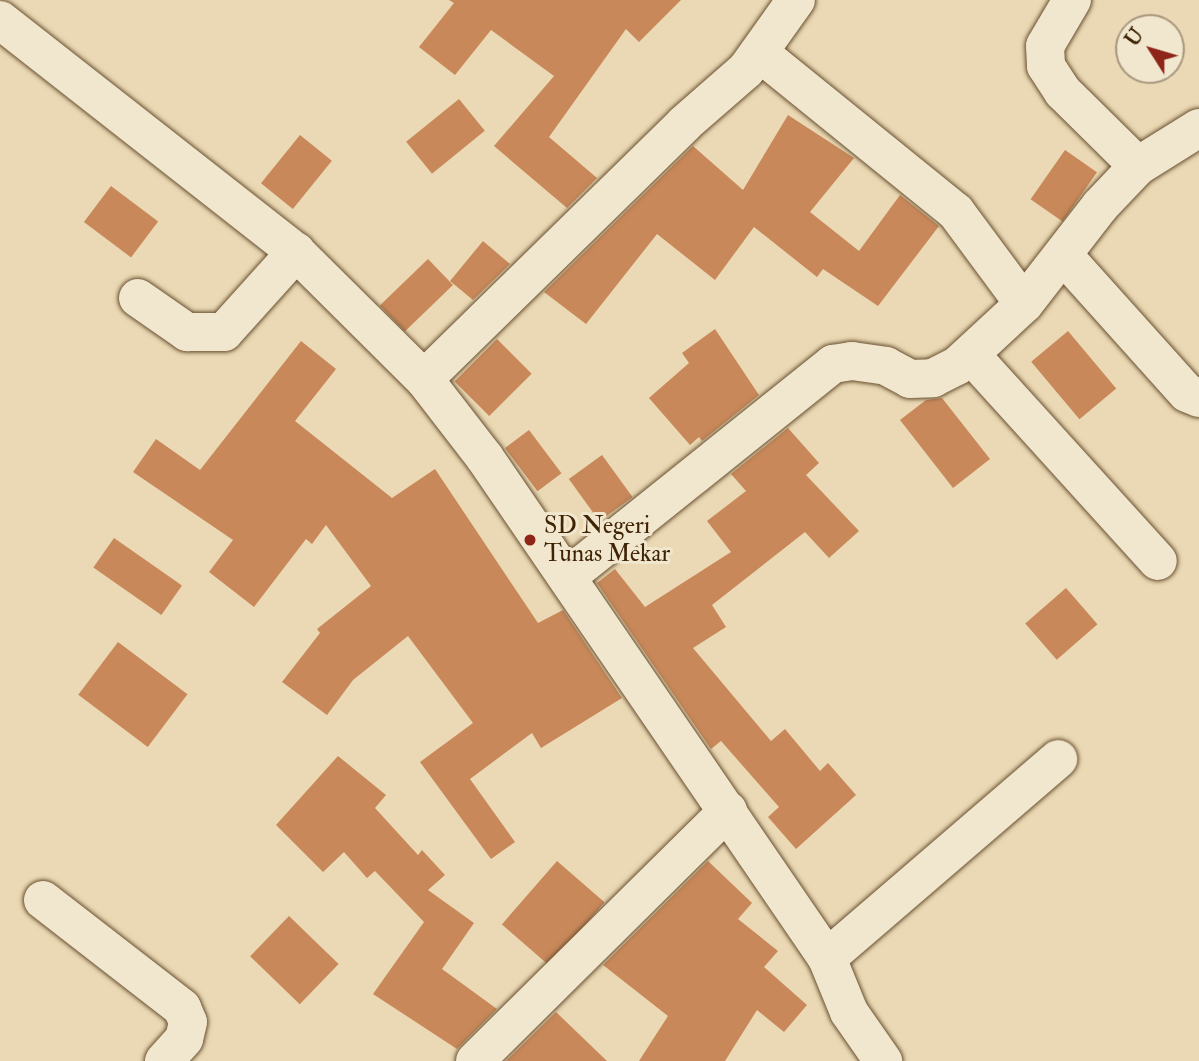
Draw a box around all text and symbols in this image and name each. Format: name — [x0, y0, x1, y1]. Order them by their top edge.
north arrow — [1115, 14, 1185, 84]
text: U — [1120, 24, 1149, 51]
place label: SD Negeri Tunas Mekar — [544, 512, 670, 568]
marker: SD Negeri Tunas Mekar — [522, 532, 538, 548]

